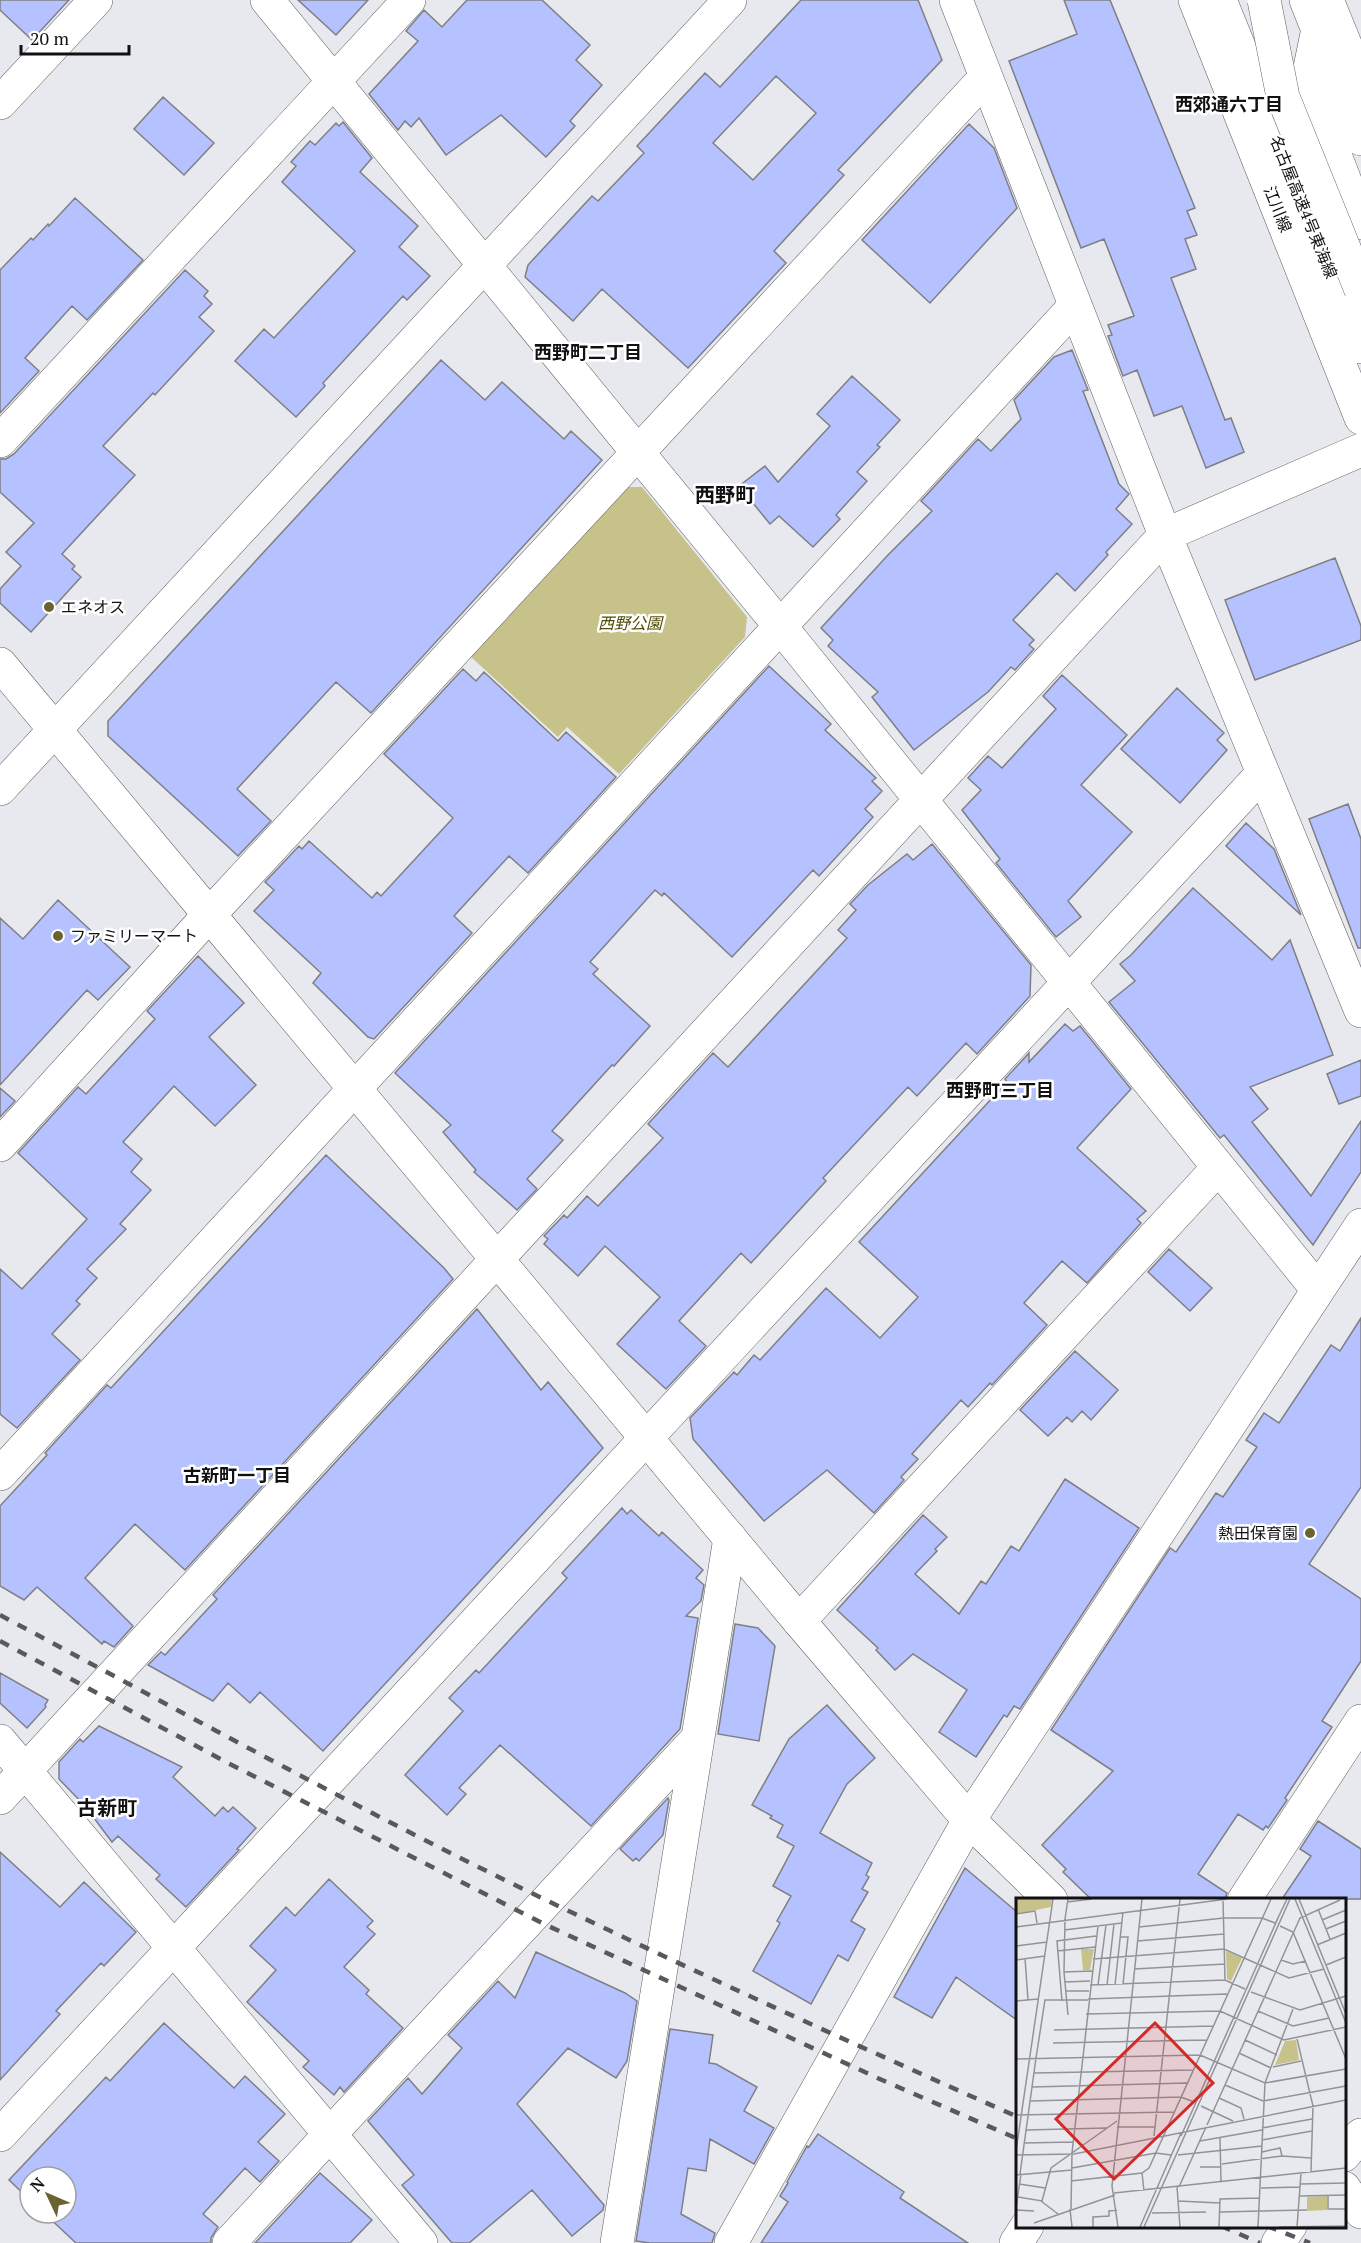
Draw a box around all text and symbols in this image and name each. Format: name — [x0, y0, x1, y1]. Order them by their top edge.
scale bar — [21, 18, 129, 56]
text: 20 m — [30, 26, 70, 50]
district label: 西郊通六丁目 — [1175, 92, 1283, 116]
street label: 名古屋高速4号東海線 — [1265, 132, 1343, 282]
street label: 江川線 — [1259, 183, 1297, 235]
district label: 西野町二丁目 — [534, 340, 642, 364]
district label: 西野町 — [695, 481, 755, 508]
place label: エネオス — [61, 596, 125, 618]
marker: エネオス — [42, 600, 56, 614]
park label: 西野公園 — [598, 612, 664, 634]
place label: ファミリーマート — [70, 925, 198, 947]
marker: ファミリーマート — [51, 929, 65, 943]
district label: 西野町三丁目 — [946, 1078, 1054, 1102]
district label: 古新町一丁目 — [183, 1463, 291, 1487]
place label: 熱田保育園 — [1218, 1522, 1298, 1544]
marker: 熱田保育園 — [1303, 1526, 1317, 1540]
district label: 古新町 — [77, 1794, 137, 1821]
inset map — [1016, 1898, 1346, 2228]
north arrow — [18, 2165, 78, 2225]
text: N — [25, 2173, 49, 2197]

